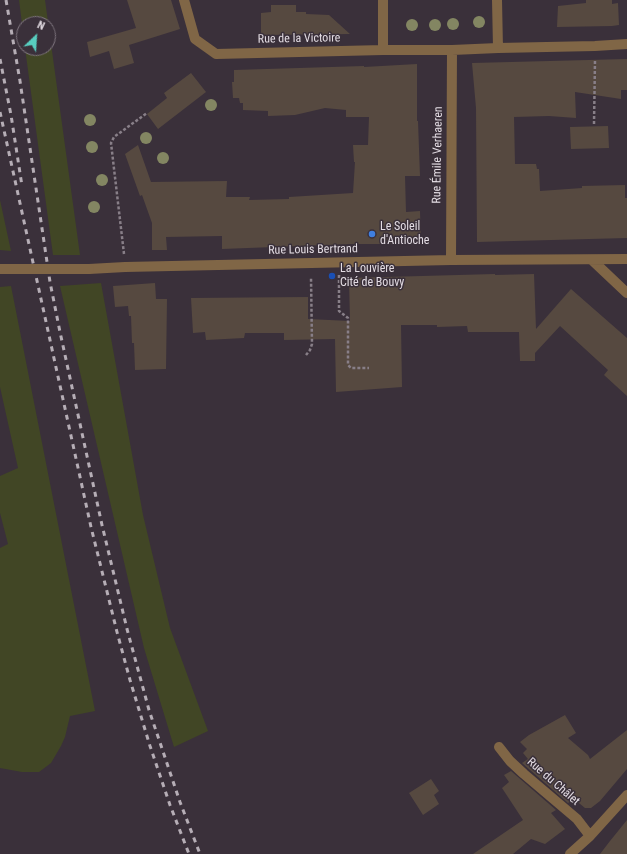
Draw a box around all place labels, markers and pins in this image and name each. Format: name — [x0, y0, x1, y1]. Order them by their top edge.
place label: Le Soleil d'Antioche — [380, 220, 429, 248]
marker: Le Soleil d'Antioche — [367, 229, 377, 239]
place label: La Louvière Cité de Bouvy — [340, 262, 404, 290]
marker: La Louvière Cité de Bouvy — [327, 271, 337, 281]

